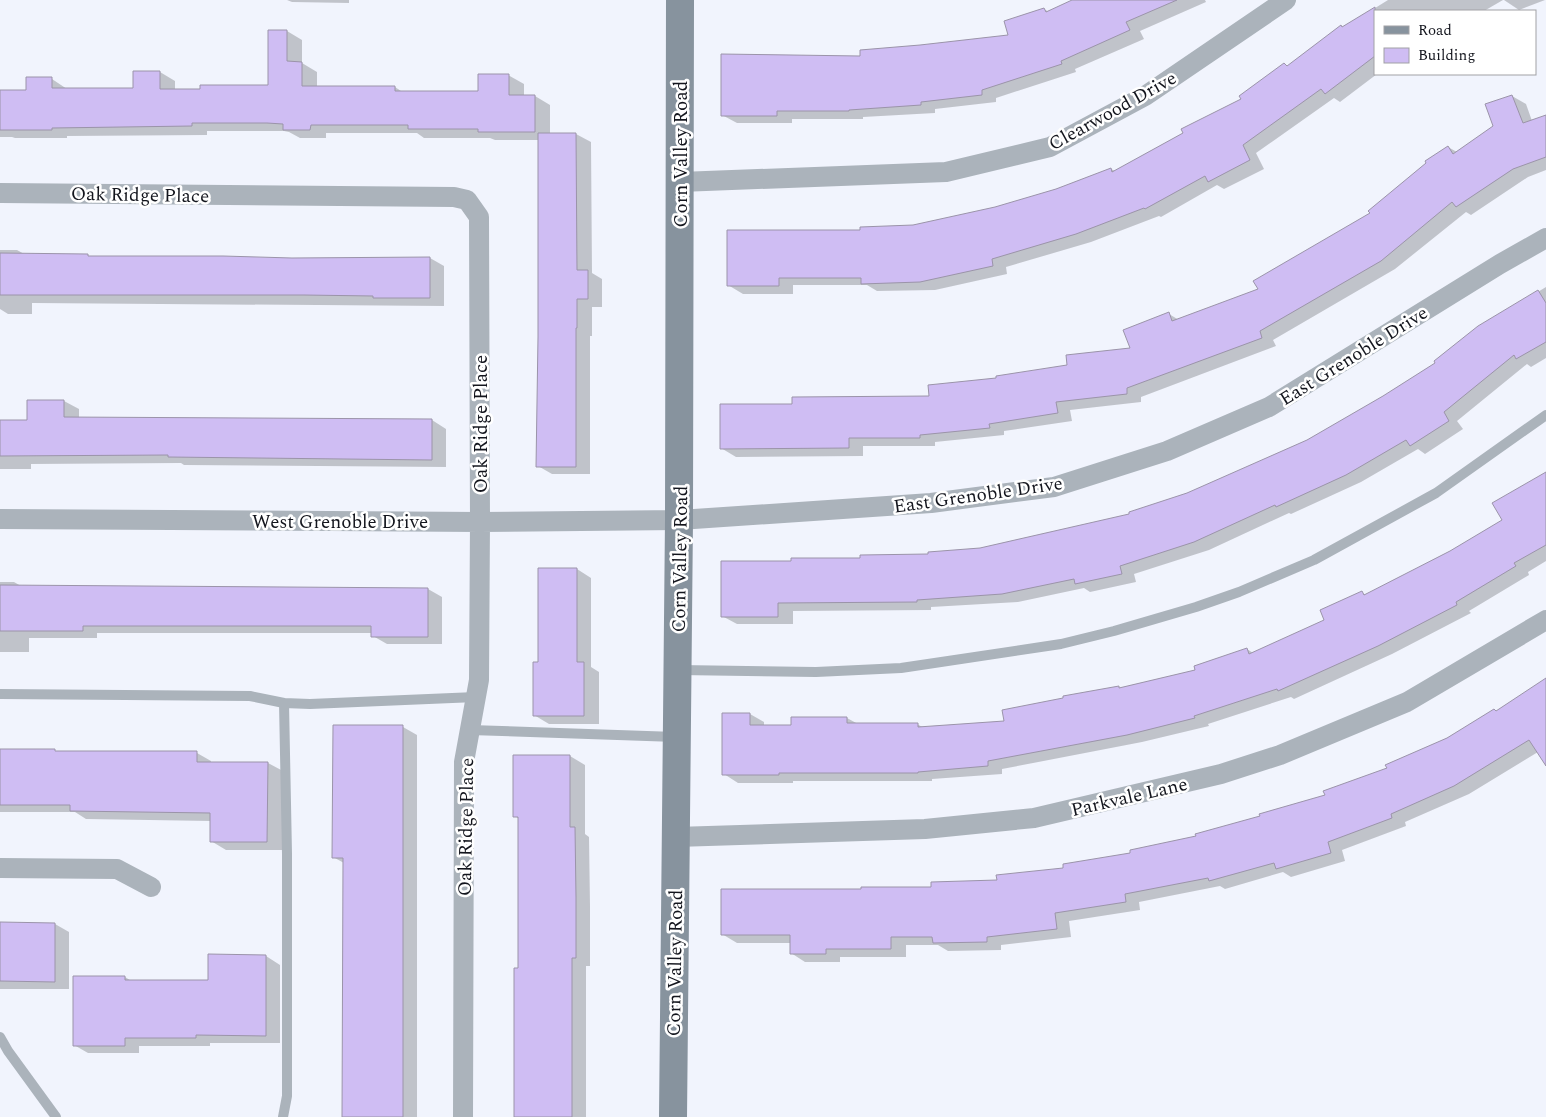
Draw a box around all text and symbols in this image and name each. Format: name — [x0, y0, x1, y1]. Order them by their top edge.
legend — [1374, 10, 1536, 75]
text: Road — [1418, 19, 1452, 42]
text: Building — [1418, 44, 1475, 67]
street label: Clearwood Drive — [1043, 64, 1182, 159]
street label: Corn Valley Road — [667, 81, 696, 227]
street label: Oak Ridge Place — [71, 180, 209, 211]
street label: East Grenoble Drive — [1274, 299, 1434, 414]
street label: Oak Ridge Place — [467, 355, 496, 493]
street label: East Grenoble Drive — [892, 469, 1065, 522]
street label: Corn Valley Road — [665, 485, 696, 633]
street label: West Grenoble Drive — [252, 508, 428, 537]
street label: Oak Ridge Place — [451, 758, 482, 896]
street label: Parkvale Lane — [1068, 770, 1190, 825]
street label: Corn Valley Road — [660, 889, 691, 1037]

